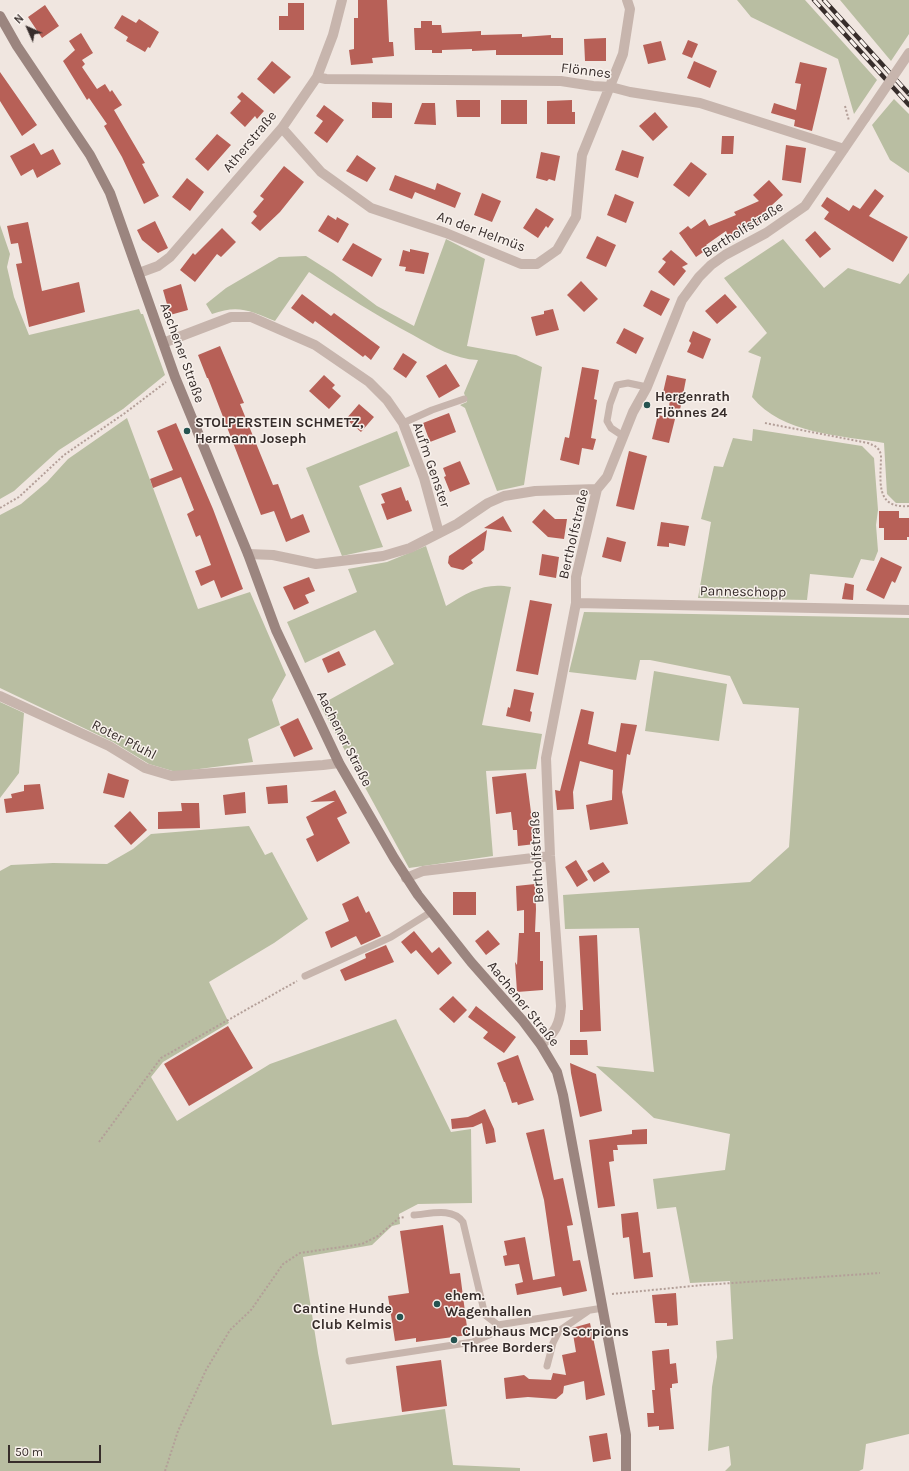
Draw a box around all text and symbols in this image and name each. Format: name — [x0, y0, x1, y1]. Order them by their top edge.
north arrow — [8, 8, 48, 48]
text: N — [12, 12, 27, 27]
street label: Flönnes — [560, 60, 612, 82]
street label: Atherstraße — [219, 108, 281, 176]
street label: Bertholfstraße — [700, 199, 786, 261]
street label: An der Helmüs — [434, 208, 528, 256]
street label: Aachener Straße — [156, 301, 208, 405]
place label: Hergenrath Flönnes 24 — [655, 389, 730, 422]
marker: Hergenrath Flönnes 24 — [642, 400, 652, 410]
place label: STOLPERSTEIN SCHMETZ, Hermann Joseph — [195, 415, 364, 448]
street label: Auf'm Genster — [409, 420, 453, 510]
marker: STOLPERSTEIN SCHMETZ, Hermann Joseph — [182, 426, 192, 436]
street label: Bertholfstraße — [555, 487, 593, 581]
street label: Panneschopp — [700, 583, 786, 601]
street label: Aachener Straße — [313, 688, 375, 790]
street label: Roter Pfuhl — [89, 717, 159, 763]
street label: Bertholfstraße — [526, 811, 548, 903]
street label: Aachener Straße — [483, 958, 563, 1050]
place label: ehem. Wagenhallen — [445, 1288, 532, 1320]
marker: ehem. Wagenhallen — [432, 1299, 442, 1309]
place label: Cantine Hunde Club Kelmis — [293, 1301, 392, 1334]
marker: Cantine Hunde Club Kelmis — [395, 1312, 405, 1322]
place label: Clubhaus MCP Scorpions Three Borders — [462, 1324, 629, 1356]
marker: Clubhaus MCP Scorpions Three Borders — [449, 1335, 459, 1345]
scale bar — [10, 1437, 103, 1463]
text: 50 m — [15, 1445, 43, 1459]

